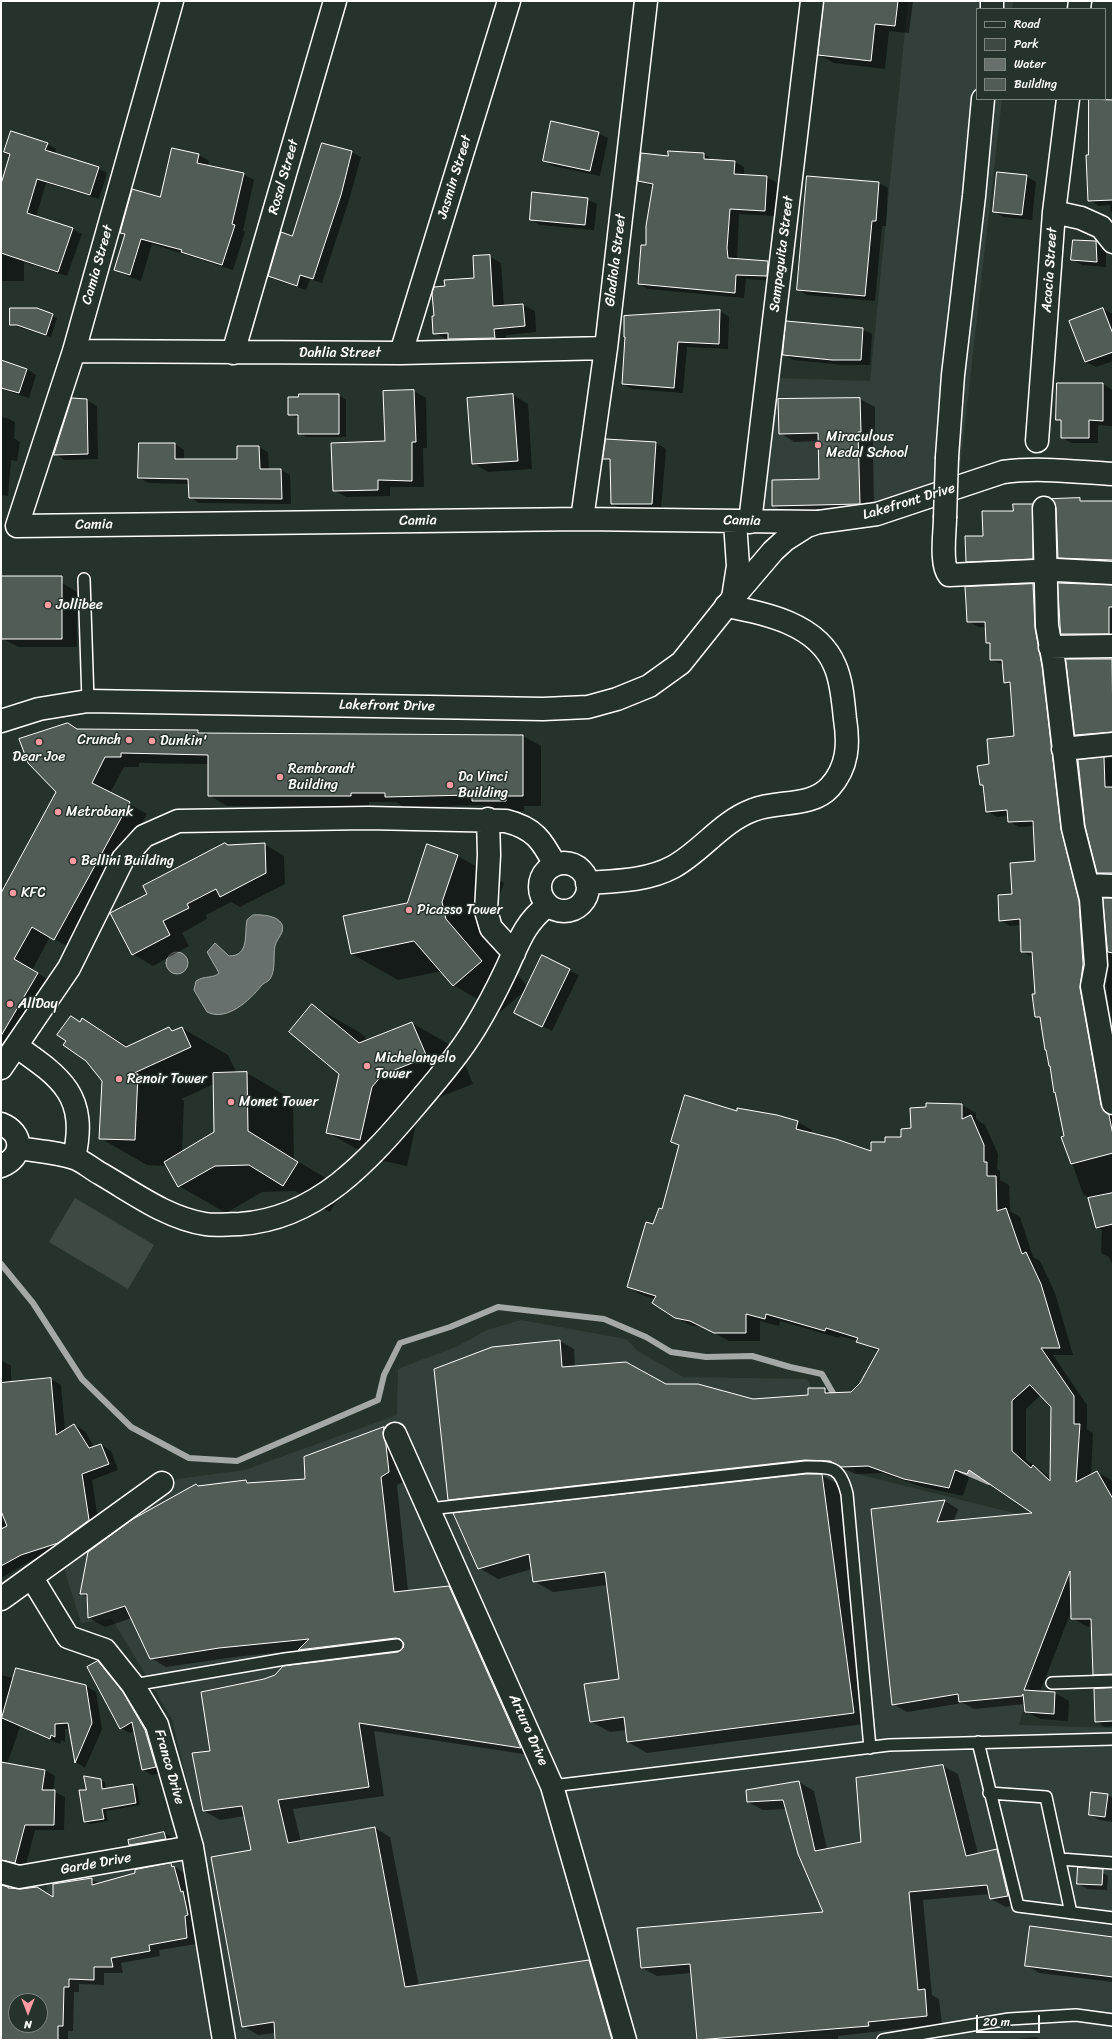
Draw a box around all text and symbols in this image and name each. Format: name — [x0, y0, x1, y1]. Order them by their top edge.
legend — [976, 8, 1106, 100]
text: Road — [1014, 13, 1040, 35]
text: Park — [1014, 33, 1039, 55]
text: Water — [1014, 53, 1046, 75]
text: Building — [1014, 73, 1057, 95]
street label: Jasmin Street — [434, 133, 476, 221]
street label: Rosal Street — [265, 137, 303, 217]
street label: Sampaguita Street — [767, 195, 797, 313]
street label: Gladiola Street — [602, 213, 630, 307]
street label: Camia Street — [79, 223, 117, 307]
street label: Acacia Street — [1039, 227, 1061, 313]
street label: Dahlia Street — [299, 345, 381, 361]
place label: Miraculous Medal School — [826, 429, 908, 462]
marker: Miraculous Medal School — [813, 440, 823, 450]
street label: Lakefront Drive — [861, 480, 957, 524]
street label: Camia — [399, 512, 437, 530]
street label: Camia — [723, 512, 761, 530]
street label: Camia — [75, 516, 113, 534]
place label: Jollibee — [56, 597, 103, 613]
marker: Jollibee — [43, 600, 53, 610]
street label: Lakefront Drive — [339, 697, 435, 715]
place label: Crunch — [77, 732, 121, 748]
place label: Dunkin' — [160, 733, 208, 749]
marker: Crunch — [124, 735, 134, 745]
marker: Dunkin' — [147, 736, 157, 746]
marker: Dear Joe — [34, 737, 44, 747]
place label: Dear Joe — [13, 749, 65, 765]
place label: Rembrandt Building — [288, 761, 355, 794]
place label: Da Vinci Building — [458, 769, 508, 802]
marker: Rembrandt Building — [275, 772, 285, 782]
marker: Da Vinci Building — [445, 780, 455, 790]
place label: Metrobank — [66, 804, 133, 820]
marker: Metrobank — [53, 807, 63, 817]
place label: Bellini Building — [81, 853, 174, 869]
marker: Bellini Building — [68, 856, 78, 866]
place label: KFC — [21, 885, 46, 901]
marker: KFC — [8, 888, 18, 898]
place label: Picasso Tower — [417, 902, 502, 918]
marker: Picasso Tower — [404, 905, 414, 915]
place label: AllDay — [18, 996, 58, 1012]
marker: AllDay — [5, 999, 15, 1009]
place label: Michelangelo Tower — [375, 1050, 456, 1082]
marker: Michelangelo Tower — [362, 1061, 372, 1071]
place label: Renoir Tower — [127, 1071, 207, 1087]
marker: Renoir Tower — [114, 1074, 124, 1084]
place label: Monet Tower — [239, 1094, 318, 1110]
marker: Monet Tower — [226, 1097, 236, 1107]
street label: Arturo Drive — [505, 1692, 551, 1768]
street label: Franco Drive — [150, 1728, 188, 1806]
street label: Garde Drive — [59, 1850, 133, 1878]
north arrow — [8, 1993, 48, 2033]
scale bar — [978, 2007, 1042, 2033]
text: 20 m — [983, 2011, 1010, 2033]
text: N — [24, 2015, 32, 2034]

